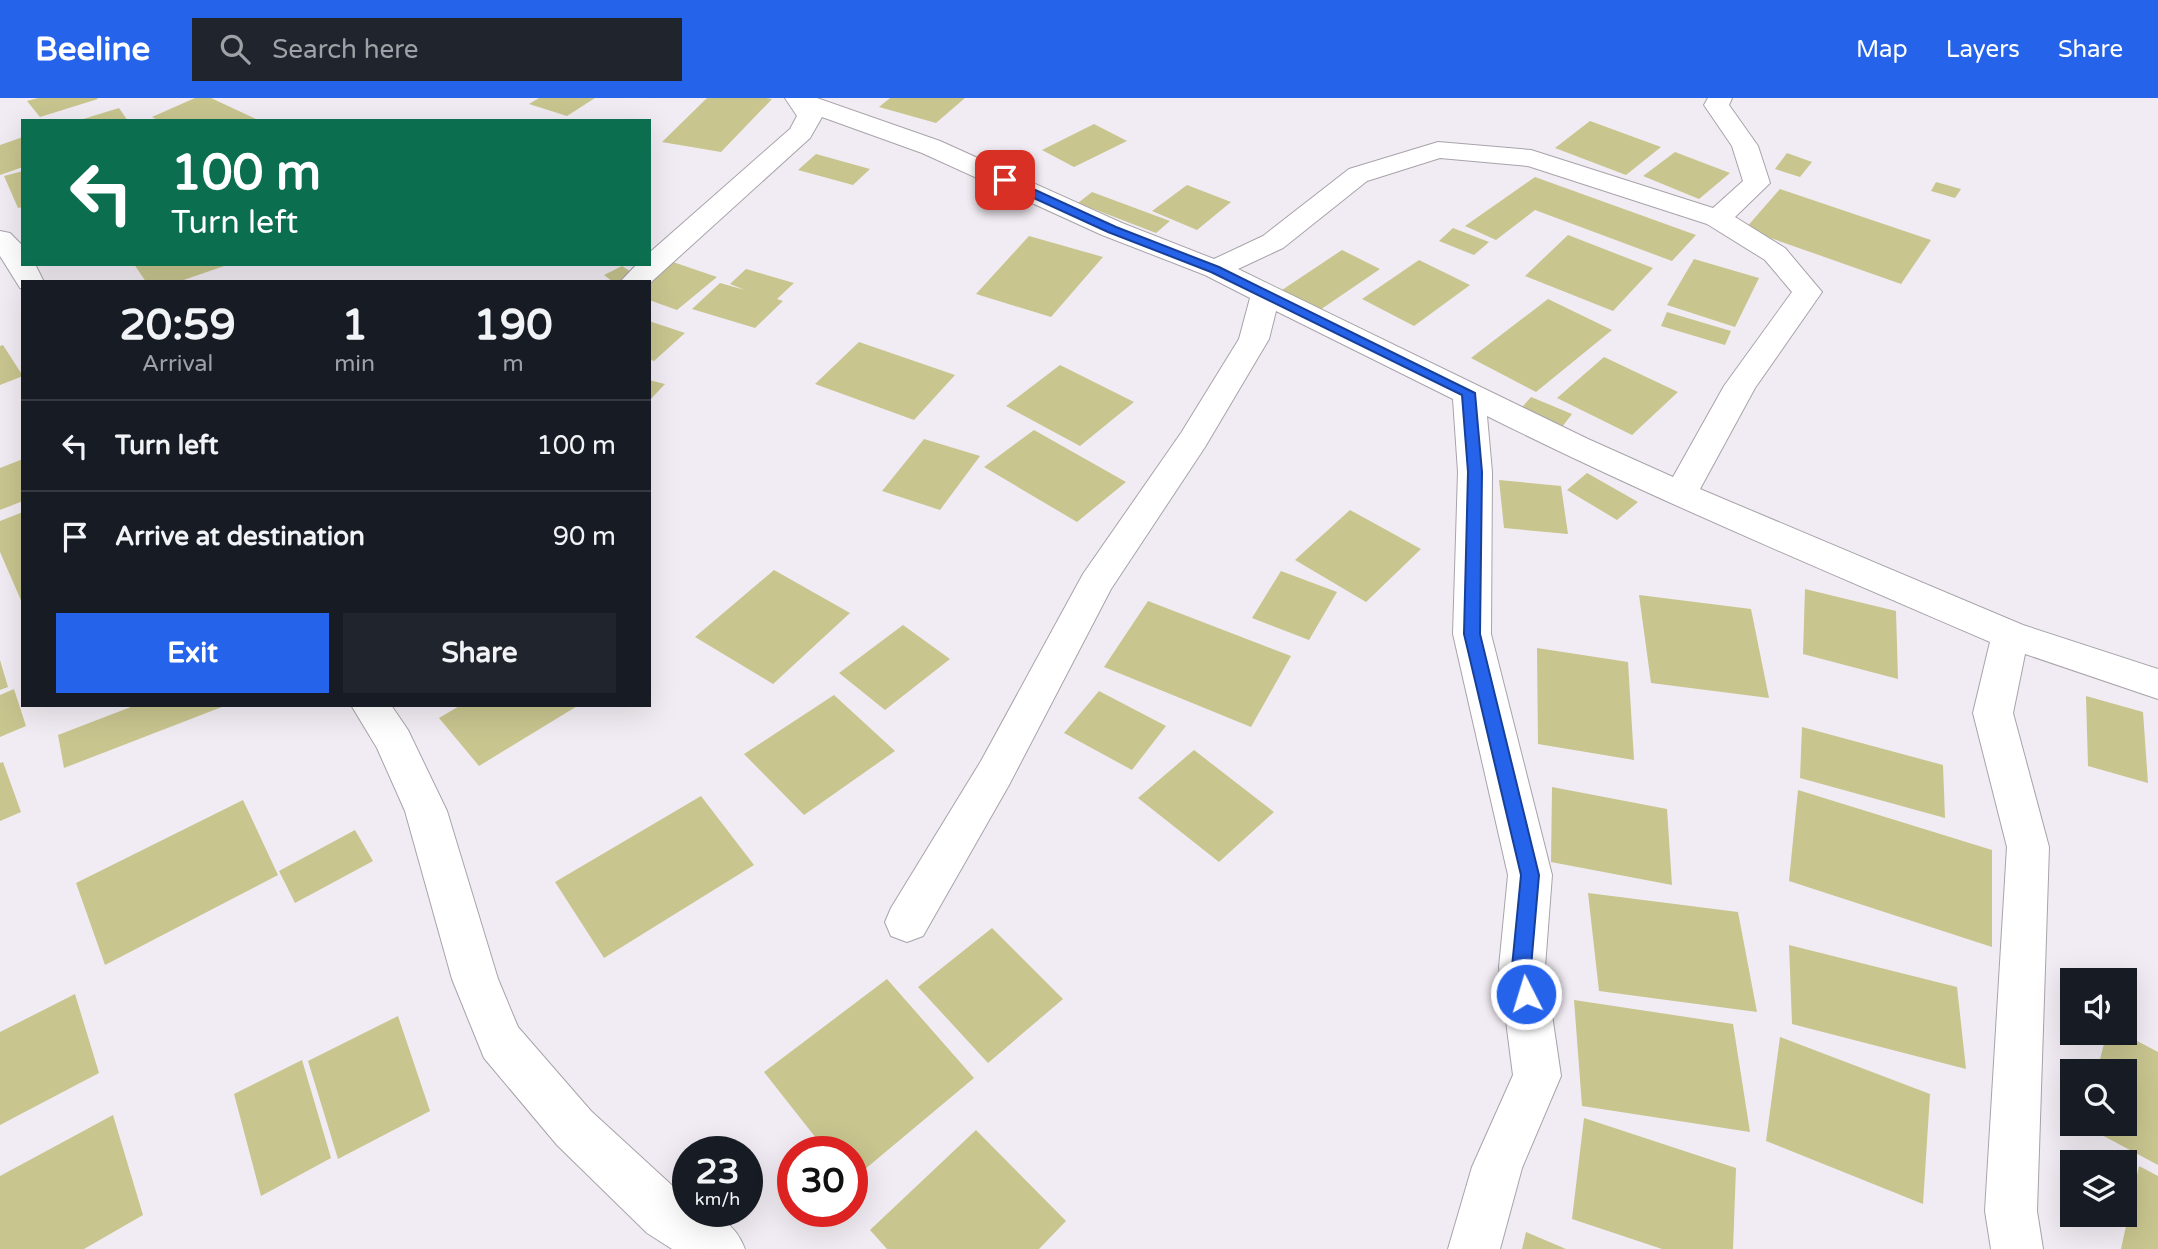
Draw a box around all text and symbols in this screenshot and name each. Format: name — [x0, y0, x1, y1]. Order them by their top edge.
search box — [192, 18, 682, 81]
text: Beeline — [35, 30, 150, 69]
icon: search — [216, 30, 254, 68]
text: Search here — [272, 34, 418, 65]
text: Map — [1856, 35, 1908, 64]
text: Layers — [1946, 35, 2020, 64]
text: Share — [2058, 35, 2123, 64]
text: 100 m — [171, 144, 321, 203]
icon: left — [56, 147, 147, 238]
pin — [975, 150, 1035, 210]
icon: arrive — [986, 161, 1024, 199]
text: Turn left — [171, 204, 298, 242]
text: 20:59 — [119, 300, 236, 351]
text: 1 — [341, 300, 368, 351]
text: 190 — [473, 300, 553, 351]
text: Arrival — [142, 350, 213, 378]
text: min — [334, 350, 375, 378]
text: m — [502, 350, 524, 378]
icon: left — [56, 427, 94, 465]
text: Turn left — [115, 430, 218, 461]
text: 100 m — [536, 430, 616, 461]
icon: arrive — [56, 518, 94, 556]
text: Arrive at destination — [115, 521, 365, 552]
text: 90 m — [553, 521, 616, 552]
button: Exit — [56, 613, 329, 693]
button: Share — [343, 613, 616, 693]
position arrow — [1489, 957, 1563, 1031]
map controls — [2060, 968, 2137, 1227]
button: sound — [2060, 968, 2137, 1045]
button: search — [2060, 1059, 2137, 1136]
speed limit sign: 30 — [777, 1136, 868, 1227]
button: layers — [2060, 1150, 2137, 1227]
text: 23 — [696, 1151, 739, 1193]
text: km/h — [695, 1188, 740, 1210]

